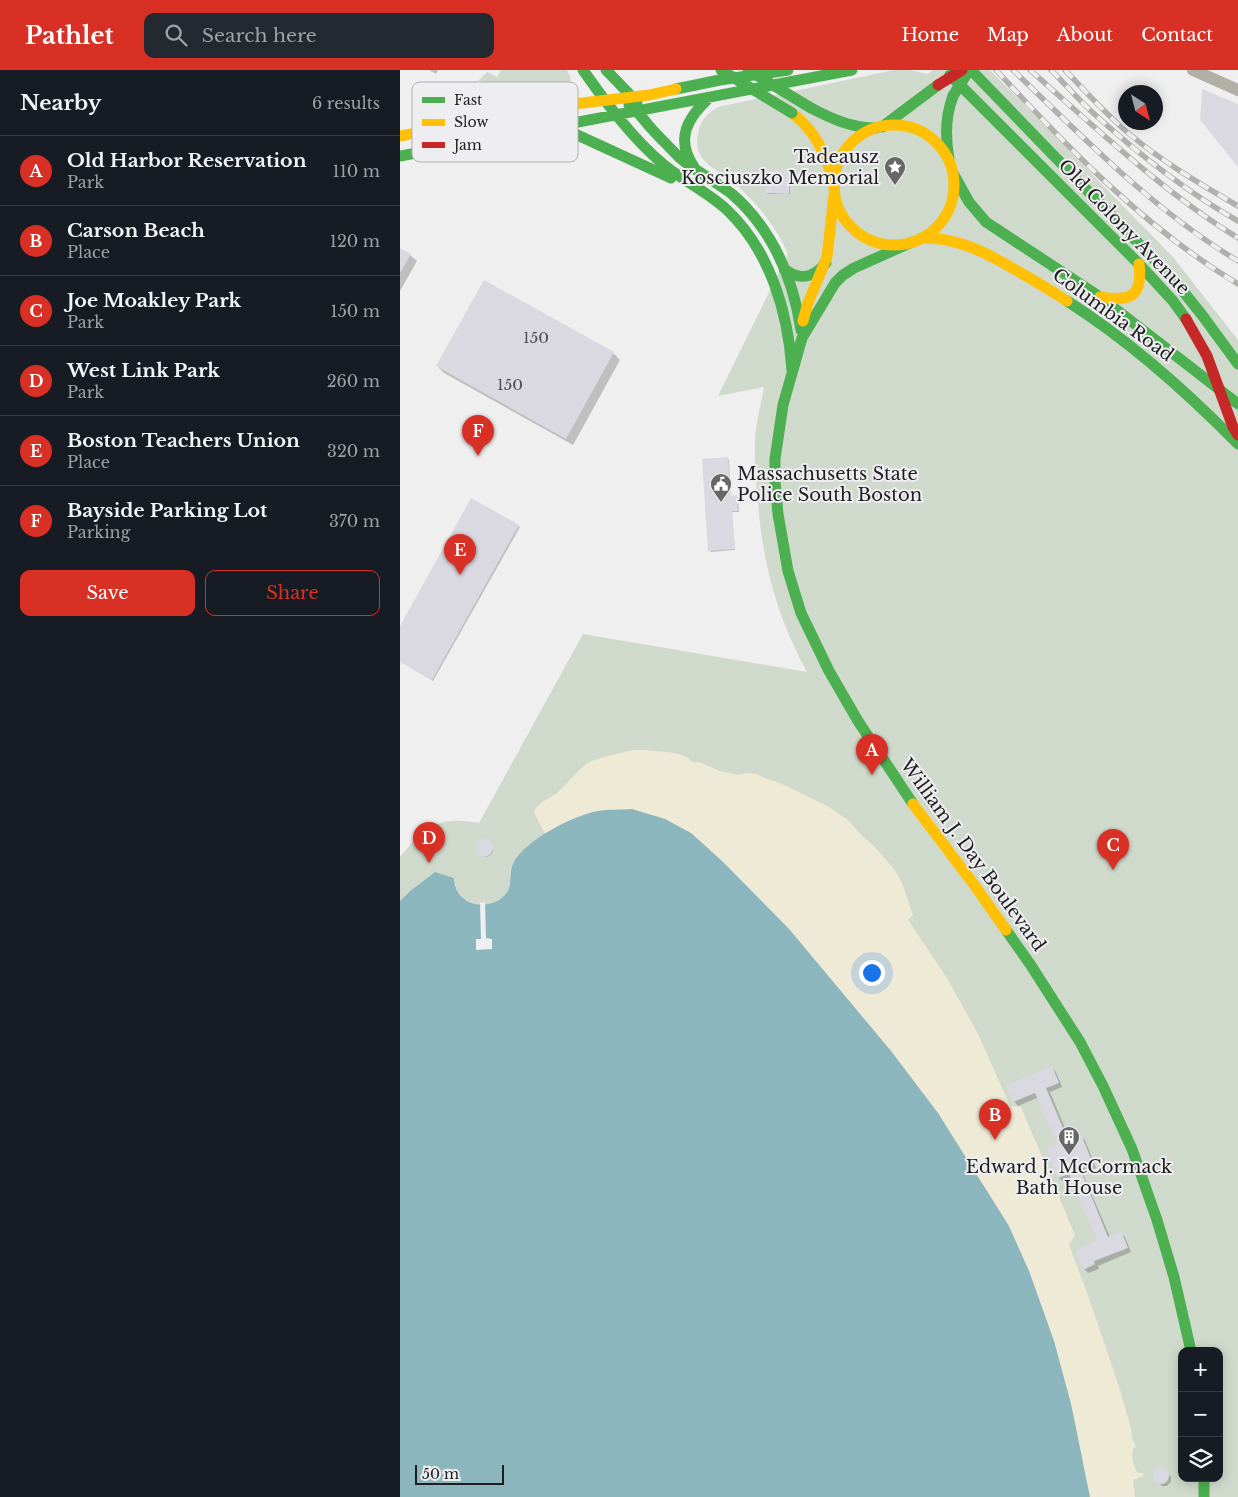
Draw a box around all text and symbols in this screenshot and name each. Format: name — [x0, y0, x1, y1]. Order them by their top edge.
search box — [144, 13, 494, 58]
text: Pathlet — [25, 21, 114, 50]
icon: search — [162, 21, 190, 49]
text: Search here — [202, 24, 317, 47]
text: Home — [901, 24, 959, 46]
text: Map — [987, 24, 1029, 46]
text: About — [1057, 24, 1113, 46]
text: Contact — [1141, 24, 1213, 46]
legend — [412, 82, 578, 162]
north arrow — [1118, 85, 1163, 130]
text: Nearby — [20, 90, 101, 116]
text: Fast — [454, 91, 483, 109]
text: 6 results — [312, 93, 380, 113]
text: Slow — [454, 113, 488, 131]
text: Jam — [452, 136, 482, 154]
place label: Tadeausz Kosciuszko Memorial — [681, 146, 879, 189]
text: Old Harbor Reservation — [67, 149, 306, 172]
place icon: Tadeausz Kosciuszko Memorial — [883, 155, 907, 186]
street label: Old Colony Avenue — [1054, 155, 1194, 299]
text: A — [30, 161, 42, 181]
text: 110 m — [333, 161, 380, 181]
text: Park — [67, 172, 104, 192]
text: Carson Beach — [67, 219, 205, 242]
text: B — [30, 231, 42, 251]
text: 120 m — [330, 231, 380, 251]
text: Place — [67, 242, 110, 262]
street label: Columbia Road — [1048, 264, 1178, 366]
text: Joe Moakley Park — [67, 289, 241, 312]
text: C — [29, 301, 43, 321]
text: 150 m — [331, 301, 380, 321]
text: Park — [67, 312, 104, 332]
house number: 150 — [523, 328, 549, 347]
text: West Link Park — [67, 359, 220, 382]
text: D — [29, 371, 43, 391]
text: 260 m — [327, 371, 380, 391]
house number: 150 — [497, 375, 523, 394]
text: Park — [67, 382, 104, 402]
pin: F — [462, 415, 494, 456]
text: Boston Teachers Union — [67, 429, 300, 452]
text: E — [30, 441, 42, 461]
text: 320 m — [327, 441, 380, 461]
text: Place — [67, 452, 110, 472]
place label: Massachusetts State Police South Boston — [737, 463, 922, 506]
public building icon: Massachusetts State Police South Boston — [709, 472, 733, 503]
text: Bayside Parking Lot — [67, 499, 267, 522]
text: F — [30, 511, 42, 531]
text: 370 m — [329, 511, 380, 531]
text: Parking — [67, 522, 130, 542]
pin: E — [444, 534, 476, 575]
button: Save — [20, 570, 195, 616]
button: Share — [205, 570, 380, 616]
pin: A — [856, 734, 888, 775]
street label: William J. Day Boulevard — [895, 754, 1050, 956]
pin: D — [413, 822, 445, 863]
pin: C — [1097, 829, 1129, 870]
your location — [859, 960, 885, 986]
pin: B — [979, 1099, 1011, 1140]
building icon: Edward J. McCormack Bath House — [1057, 1125, 1081, 1156]
place label: Edward J. McCormack Bath House — [966, 1156, 1172, 1199]
map controls — [1178, 1347, 1223, 1482]
button: + — [1178, 1347, 1223, 1392]
button: − — [1178, 1392, 1223, 1437]
button: layers — [1178, 1437, 1223, 1482]
scale bar — [415, 1462, 504, 1485]
text: 50 m — [422, 1465, 459, 1483]

